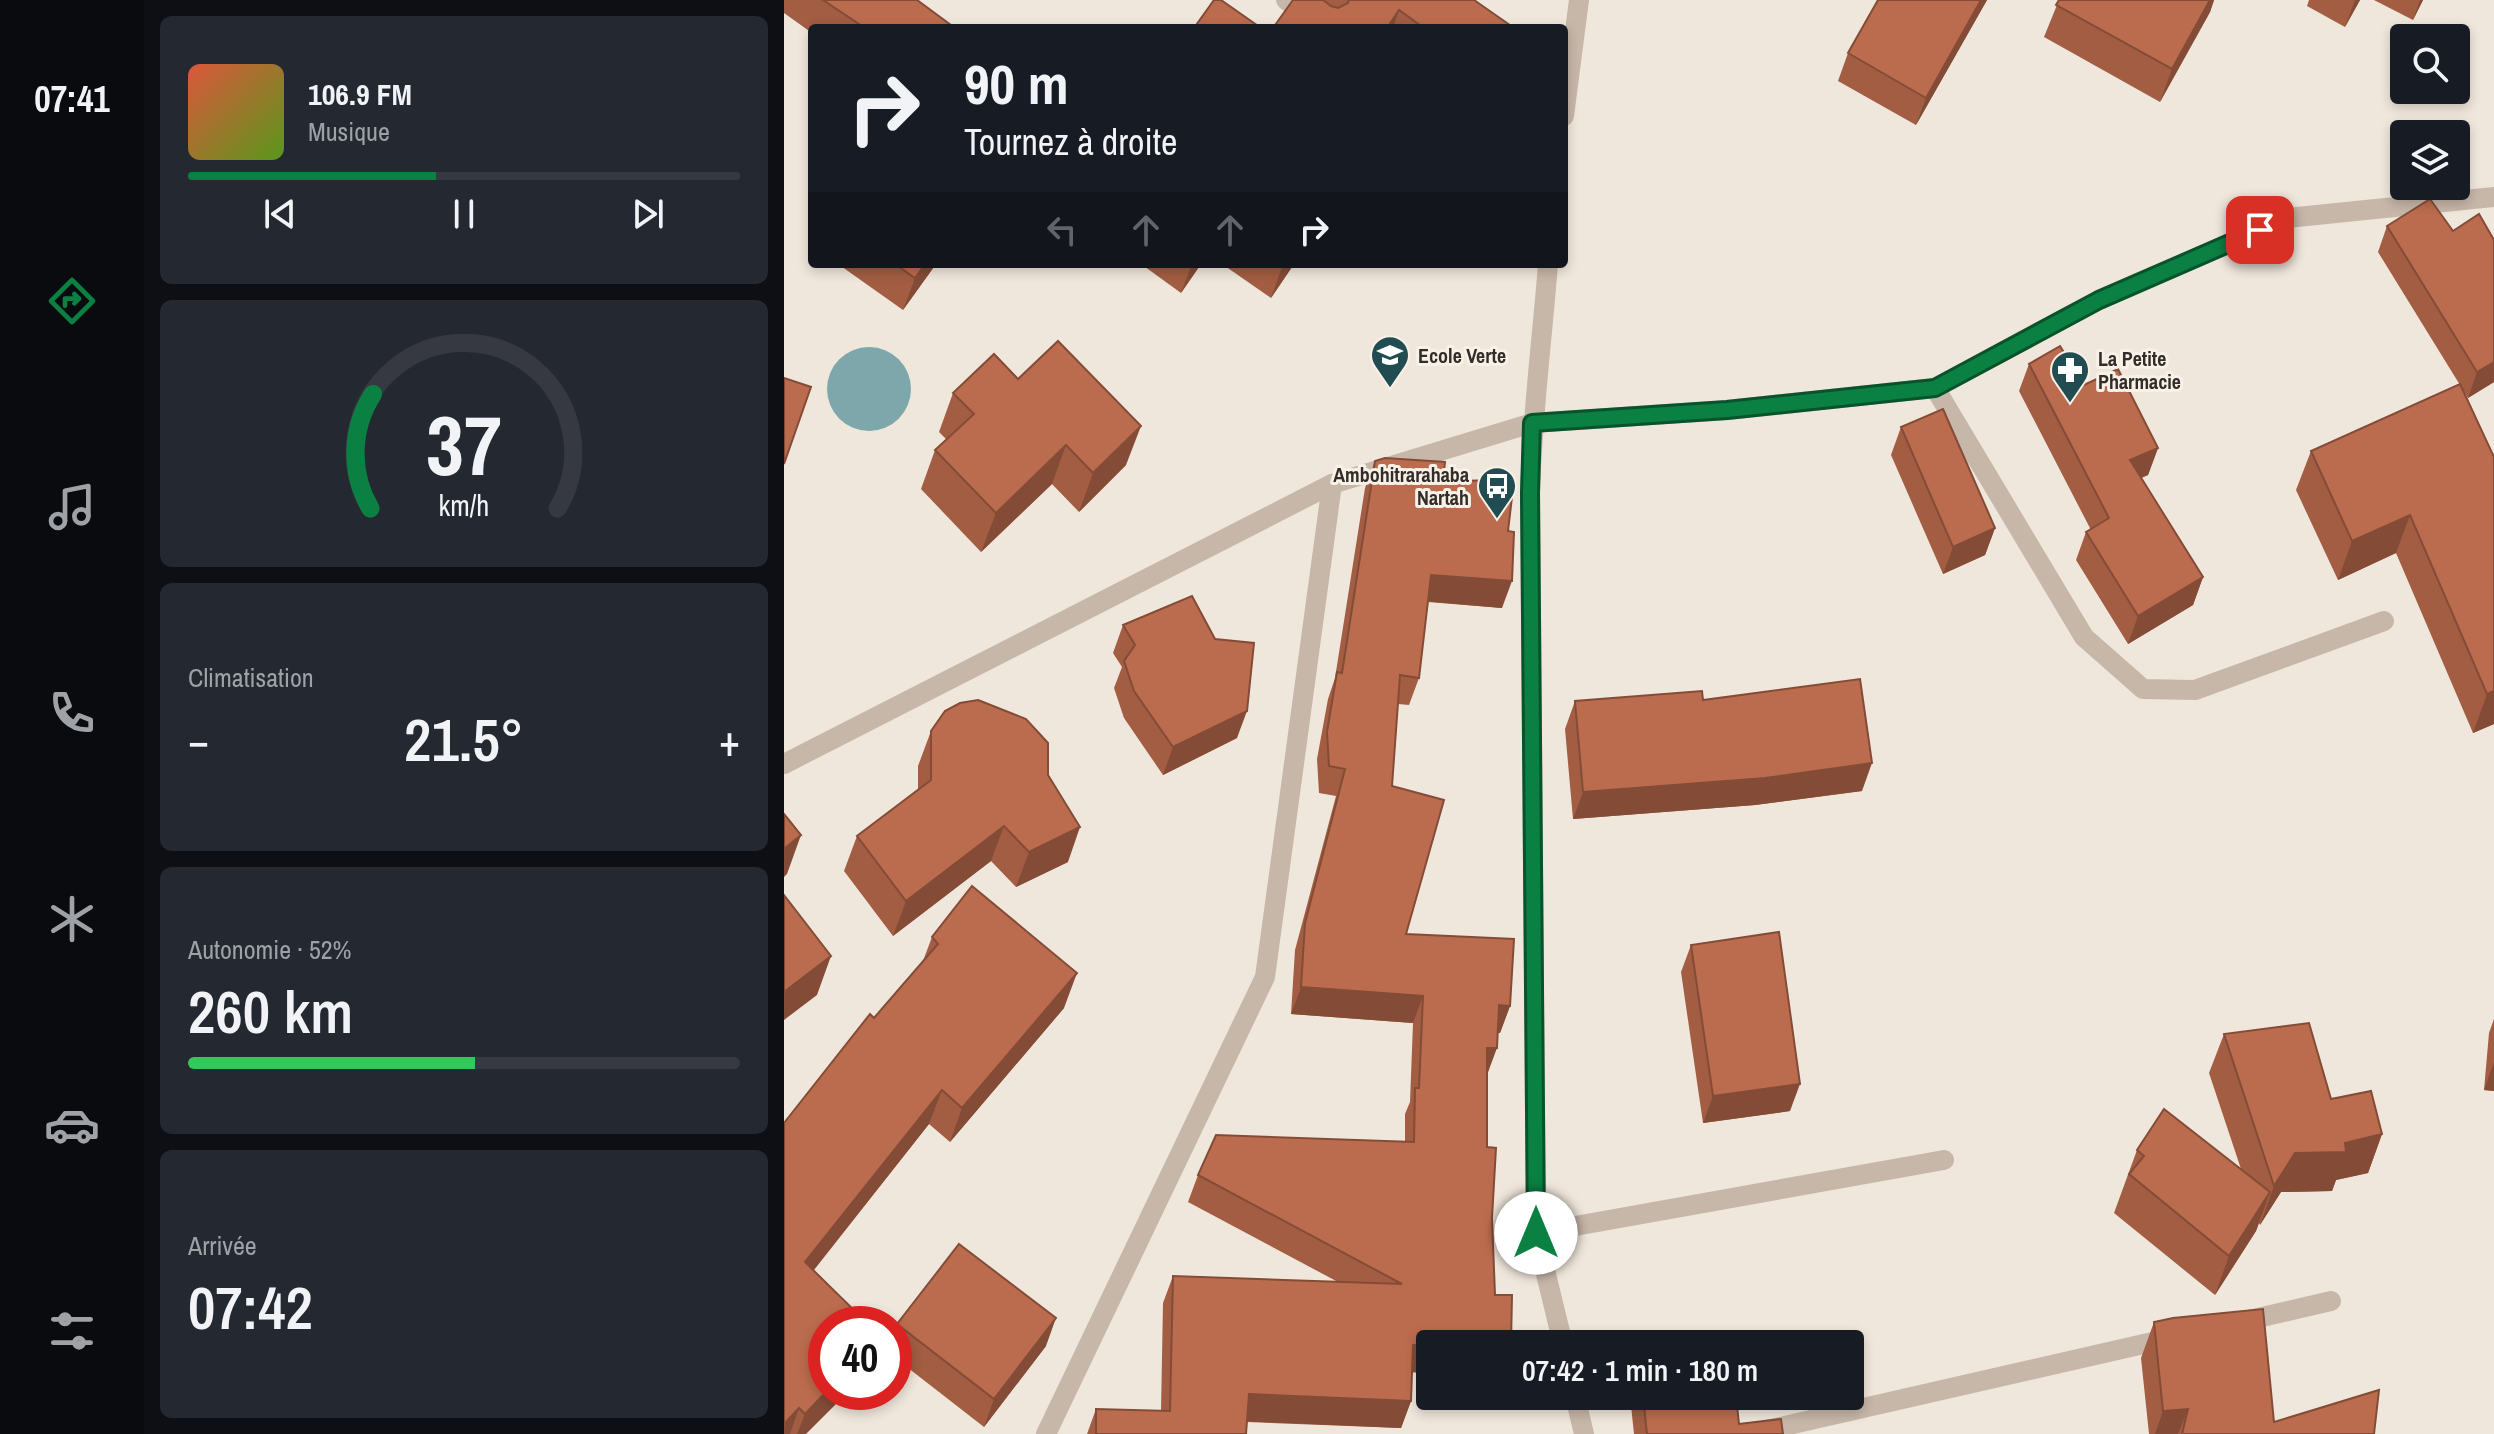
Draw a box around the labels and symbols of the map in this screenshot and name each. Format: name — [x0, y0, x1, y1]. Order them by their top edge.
pin — [2226, 196, 2294, 264]
school or university icon: Ecole Verte — [1369, 334, 1411, 389]
place label: Ecole Verte — [1418, 342, 1506, 369]
place label: La Petite Pharmacie — [2098, 345, 2181, 395]
pharmacy icon: La Petite Pharmacie — [2049, 349, 2091, 404]
place label: Ambohitrarahaba Nartah — [1333, 461, 1469, 511]
bus stop icon: Ambohitrarahaba Nartah — [1476, 465, 1518, 520]
position arrow — [1494, 1191, 1578, 1275]
speed limit sign: 40 — [808, 1306, 912, 1410]

